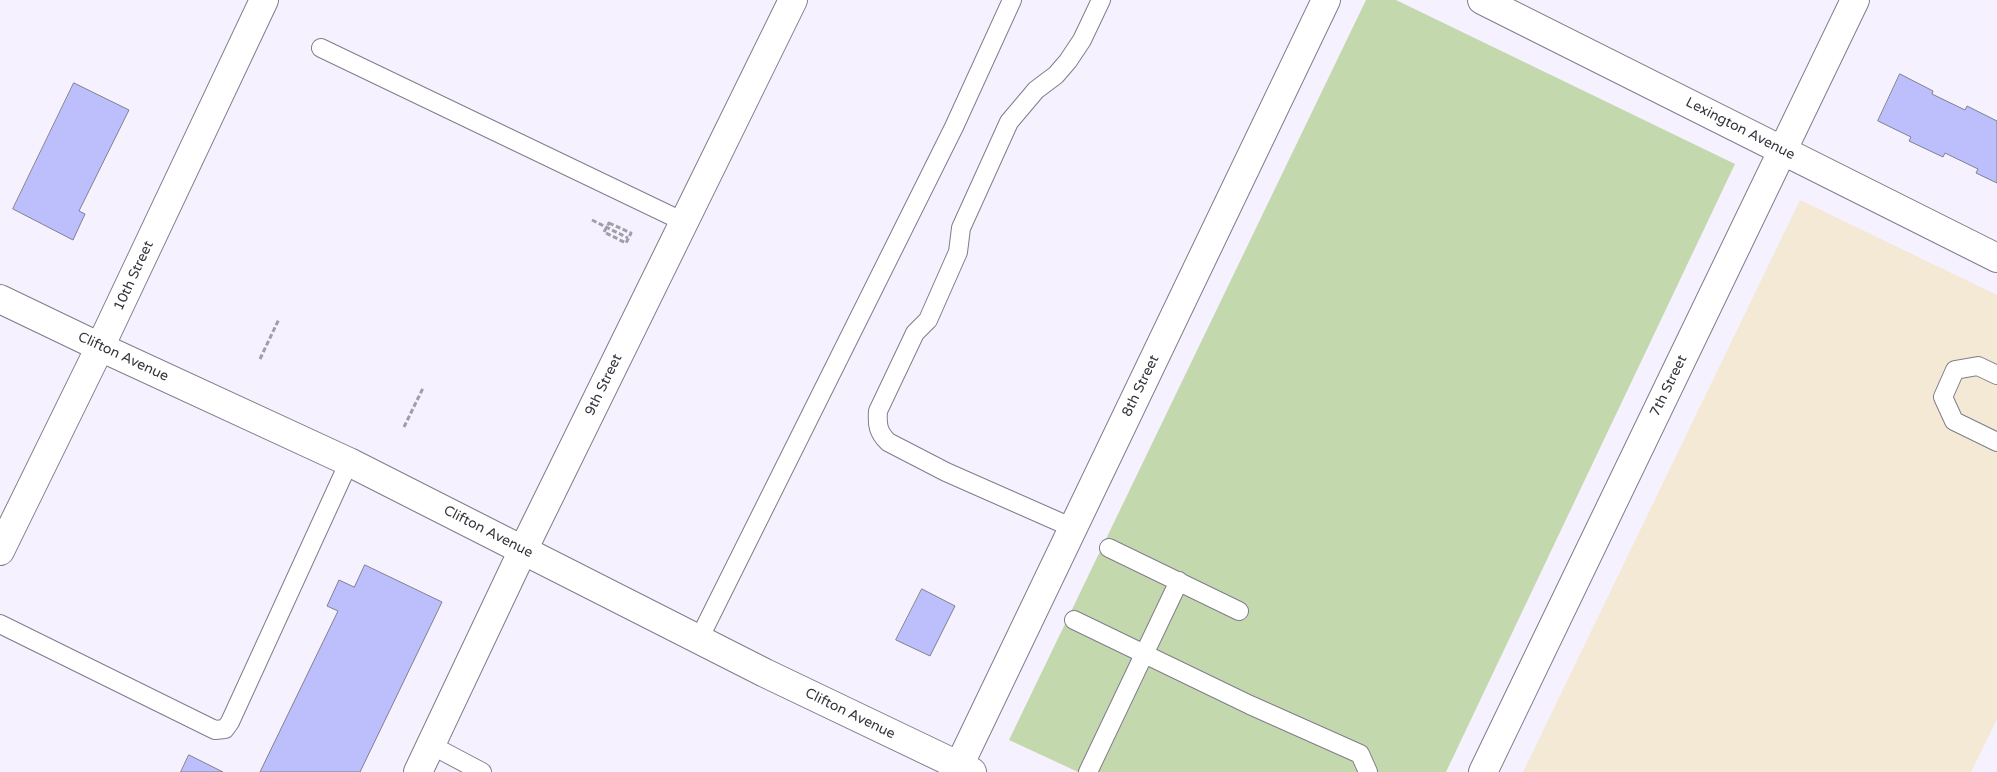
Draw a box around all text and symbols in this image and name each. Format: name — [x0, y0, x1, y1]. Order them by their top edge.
street label: Lexington Avenue — [1683, 94, 1797, 164]
street label: 10th Street — [111, 238, 157, 314]
street label: Clifton Avenue — [75, 329, 171, 385]
street label: 9th Street — [582, 352, 626, 418]
street label: 8th Street — [1119, 353, 1163, 419]
street label: 7th Street — [1647, 353, 1691, 419]
street label: Clifton Avenue — [441, 502, 535, 562]
street label: Clifton Avenue — [802, 685, 898, 743]

